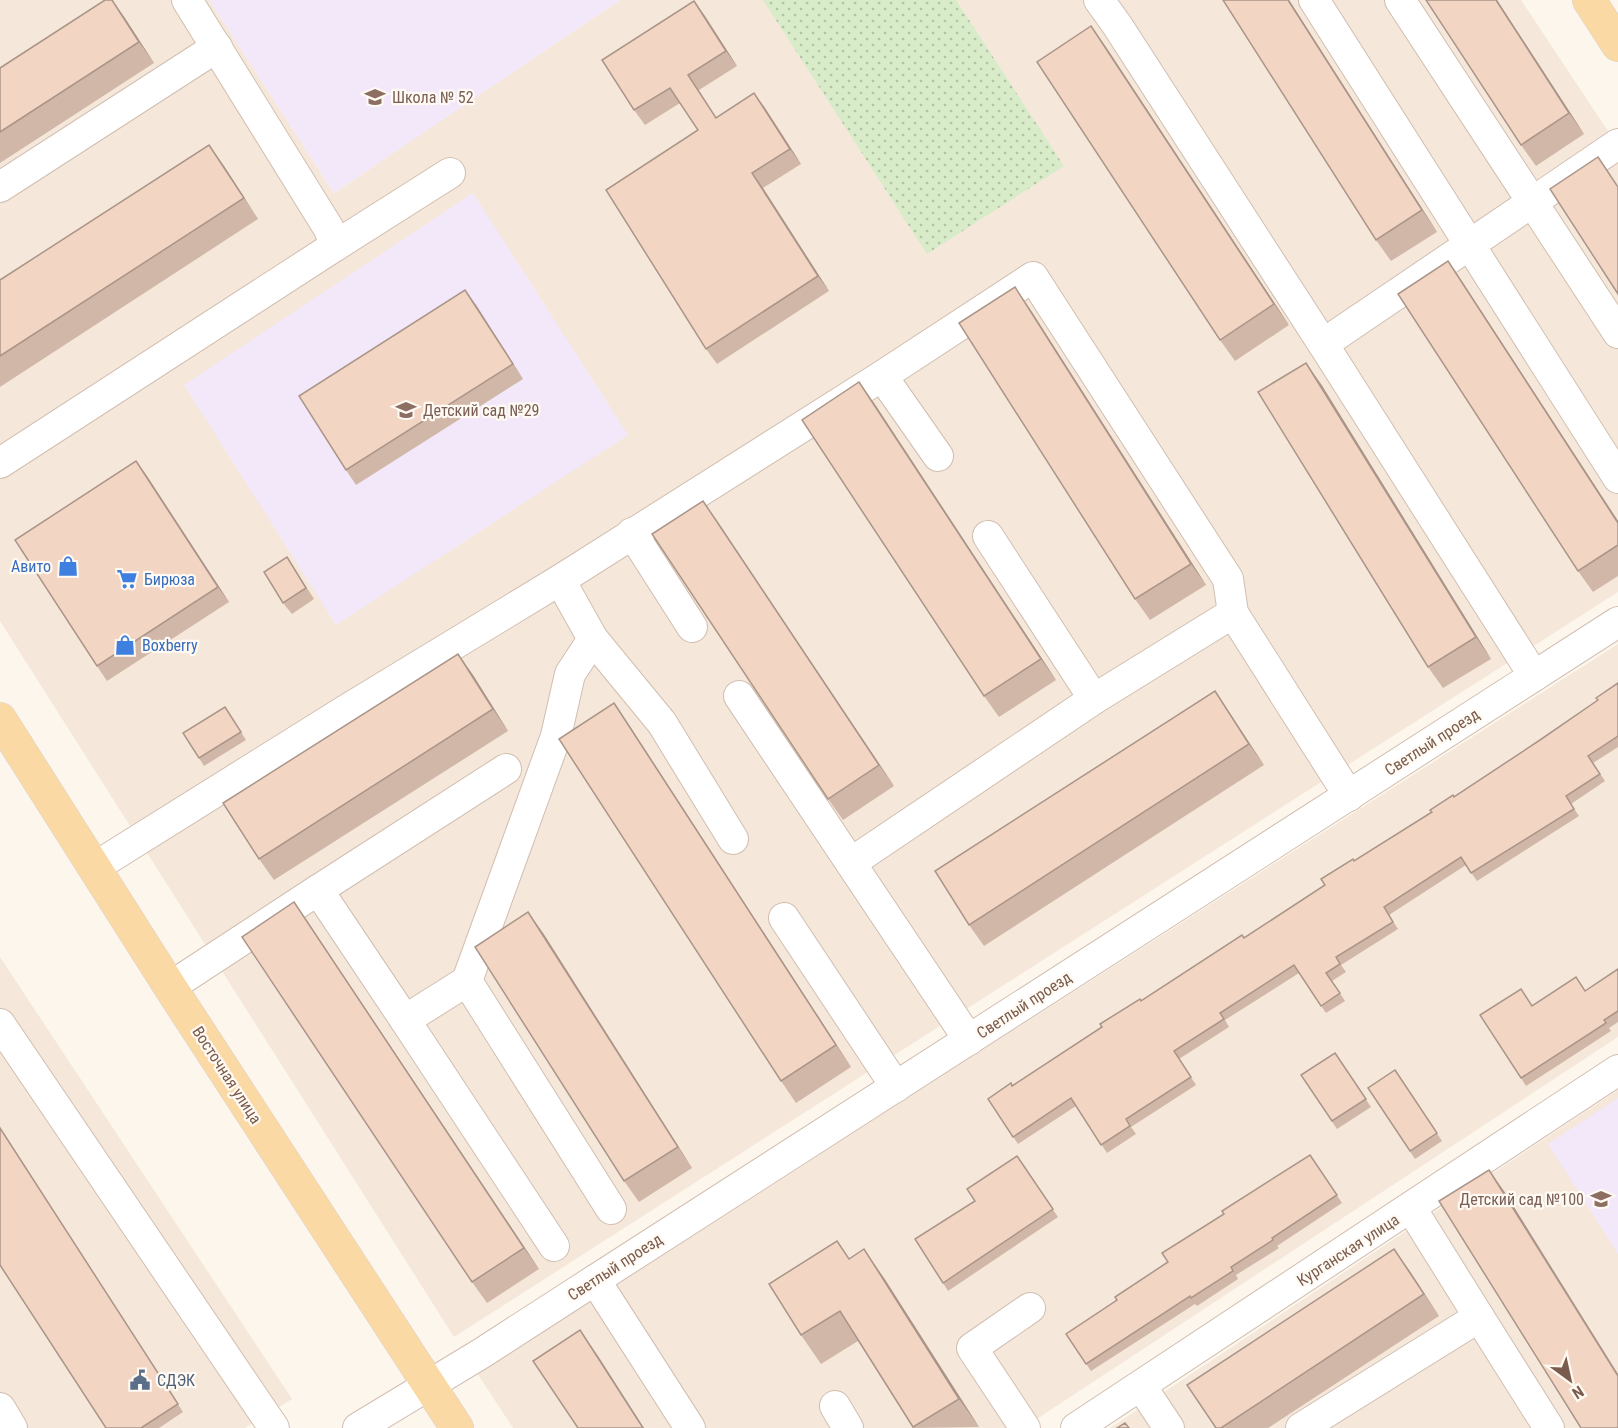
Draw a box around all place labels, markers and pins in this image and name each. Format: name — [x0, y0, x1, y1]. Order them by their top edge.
school or university icon: Школа № 52 — [363, 85, 387, 109]
place label: Школа № 52 — [392, 88, 474, 107]
school or university icon: Детский сад №29 — [394, 398, 418, 422]
place label: Детский сад №29 — [423, 401, 539, 420]
shop icon: Авито — [56, 554, 80, 578]
place label: Авито — [11, 557, 51, 576]
supermarket icon: Бирюза — [115, 567, 139, 591]
place label: Бирюза — [144, 570, 195, 589]
shop icon: Boxberry — [113, 633, 137, 657]
place label: Boxberry — [142, 636, 198, 655]
school or university icon: Детский сад №100 — [1589, 1187, 1613, 1211]
place label: Детский сад №100 — [1460, 1190, 1584, 1209]
public building icon: СДЭК — [128, 1368, 152, 1392]
place label: СДЭК — [157, 1371, 195, 1390]

